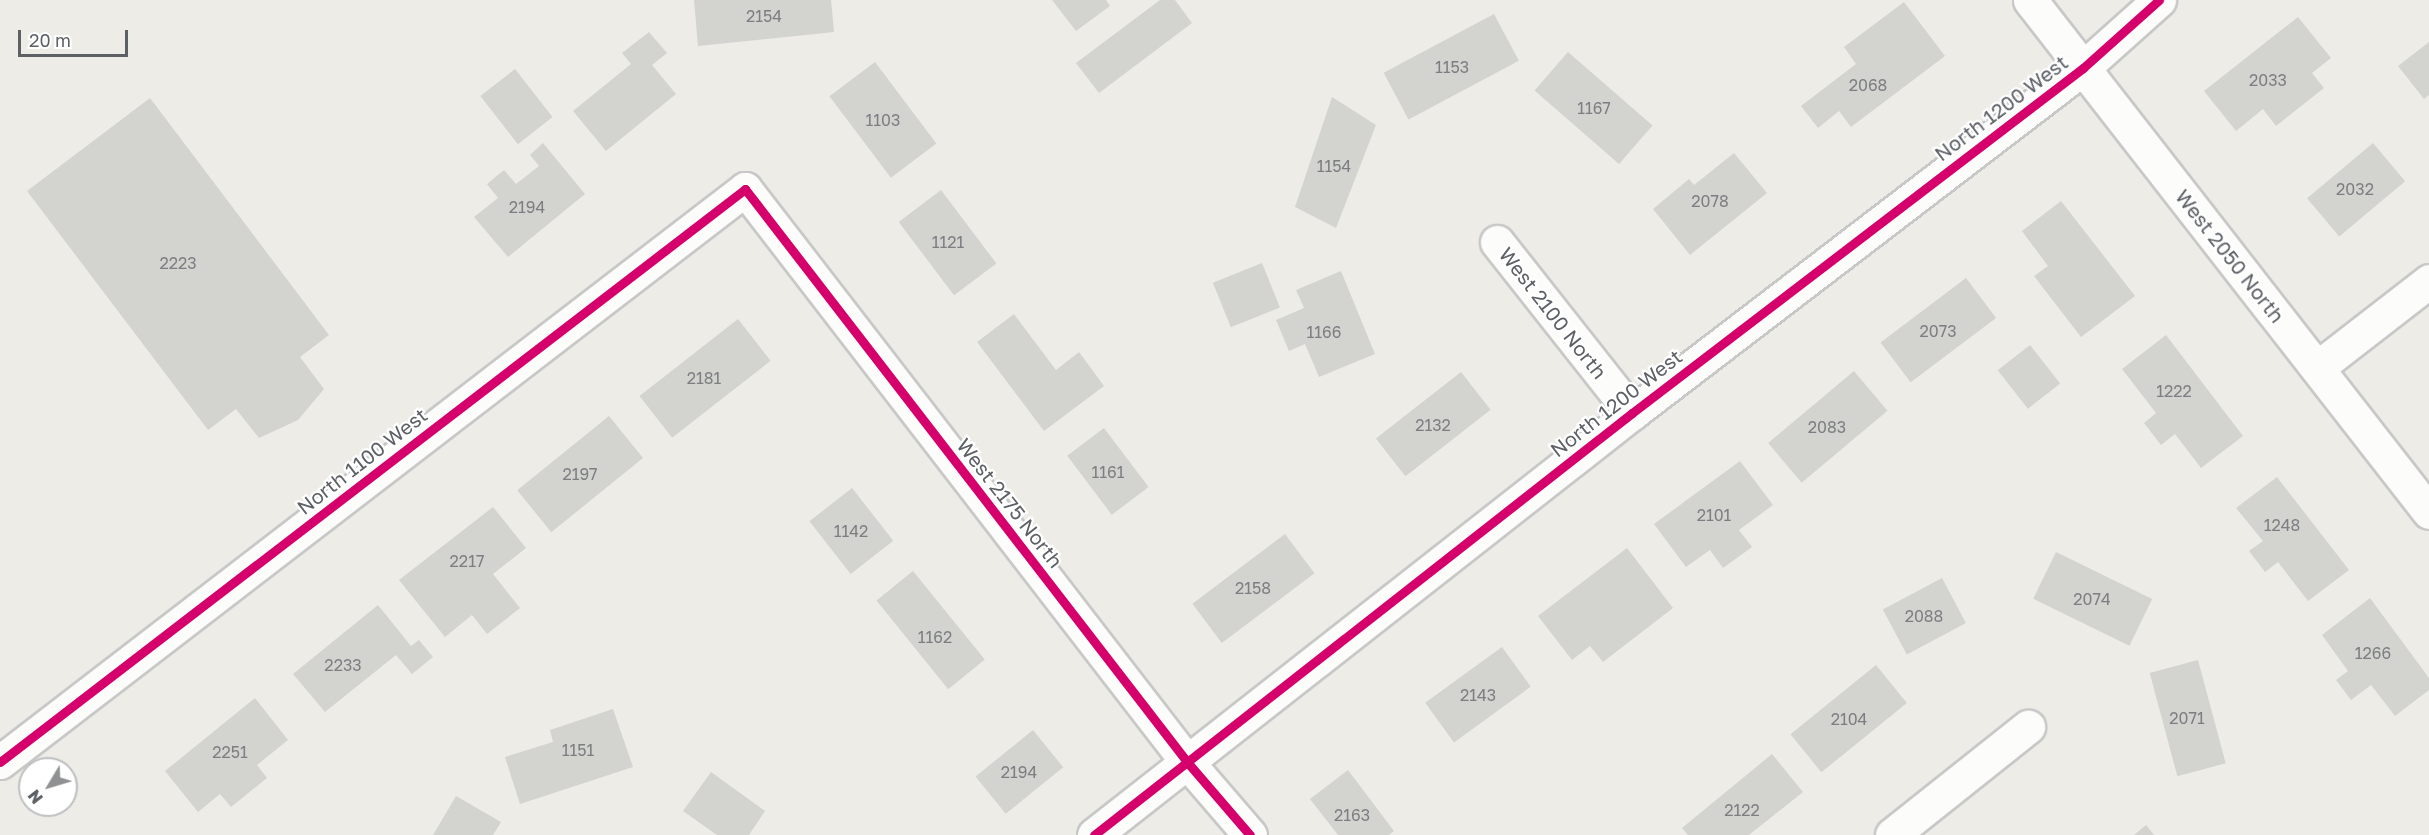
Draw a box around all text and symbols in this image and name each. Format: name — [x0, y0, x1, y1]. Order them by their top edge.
house number: 2154 — [746, 6, 782, 26]
scale bar — [21, 18, 130, 56]
text: 20 m — [29, 29, 71, 51]
street label: North 1200 West — [1930, 50, 2072, 166]
house number: 1153 — [1435, 57, 1469, 77]
house number: 2033 — [2249, 70, 2287, 90]
house number: 2068 — [1849, 75, 1887, 95]
house number: 1167 — [1577, 98, 1611, 118]
house number: 1103 — [866, 110, 900, 130]
house number: 1154 — [1317, 156, 1351, 176]
house number: 2032 — [2336, 179, 2374, 199]
street label: West 2050 North — [2171, 185, 2289, 327]
house number: 2078 — [1691, 191, 1729, 211]
house number: 2194 — [509, 197, 545, 217]
house number: 1121 — [932, 232, 964, 252]
street label: West 2100 North — [1494, 242, 1612, 384]
house number: 2223 — [159, 253, 197, 273]
house number: 2073 — [1919, 321, 1957, 341]
house number: 1166 — [1307, 322, 1341, 342]
street label: North 1200 West — [1545, 344, 1687, 462]
house number: 2181 — [687, 368, 721, 388]
house number: 1222 — [2156, 381, 2192, 401]
street label: North 1100 West — [292, 403, 432, 519]
house number: 2132 — [1415, 415, 1451, 435]
house number: 2083 — [1808, 417, 1846, 437]
street label: West 2175 North — [952, 433, 1068, 573]
house number: 1161 — [1092, 462, 1124, 482]
house number: 2197 — [562, 464, 598, 484]
house number: 2101 — [1697, 505, 1731, 525]
house number: 1248 — [2264, 515, 2300, 535]
house number: 1142 — [834, 521, 868, 541]
house number: 2217 — [450, 551, 484, 571]
house number: 2158 — [1235, 578, 1271, 598]
house number: 2074 — [2073, 589, 2111, 609]
house number: 2088 — [1905, 606, 1943, 626]
house number: 1162 — [918, 627, 952, 647]
house number: 1266 — [2355, 643, 2391, 663]
house number: 2233 — [324, 655, 362, 675]
house number: 2143 — [1460, 685, 1496, 705]
house number: 2071 — [2169, 708, 2205, 728]
house number: 2104 — [1831, 709, 1867, 729]
house number: 1151 — [562, 740, 594, 760]
house number: 2251 — [212, 742, 248, 762]
north arrow — [18, 757, 78, 817]
house number: 2194 — [1001, 762, 1037, 782]
text: N — [24, 786, 47, 808]
house number: 2122 — [1724, 800, 1760, 820]
house number: 2163 — [1334, 805, 1370, 825]

